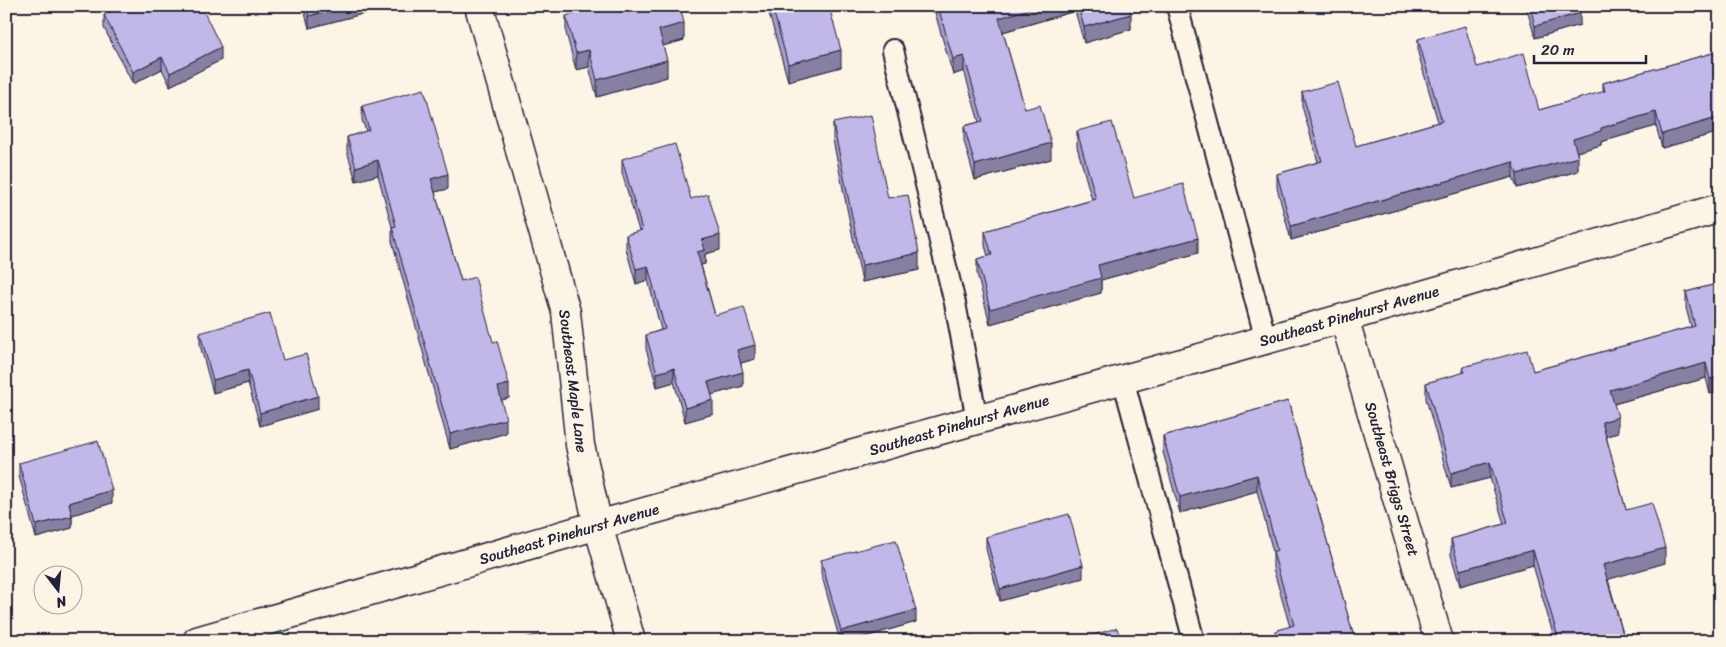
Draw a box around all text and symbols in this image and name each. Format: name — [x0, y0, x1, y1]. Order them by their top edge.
scale bar — [1534, 32, 1646, 64]
text: 20 m — [1541, 37, 1575, 63]
street label: Southeast Pinehurst Avenue — [1256, 278, 1442, 354]
street label: Southeast Maple Lane — [551, 308, 595, 454]
street label: Southeast Pinehurst Avenue — [866, 387, 1052, 463]
street label: Southeast Briggs Street — [1357, 398, 1427, 560]
street label: Southeast Pinehurst Avenue — [476, 496, 662, 572]
north arrow — [32, 564, 82, 614]
text: N — [53, 588, 71, 615]

